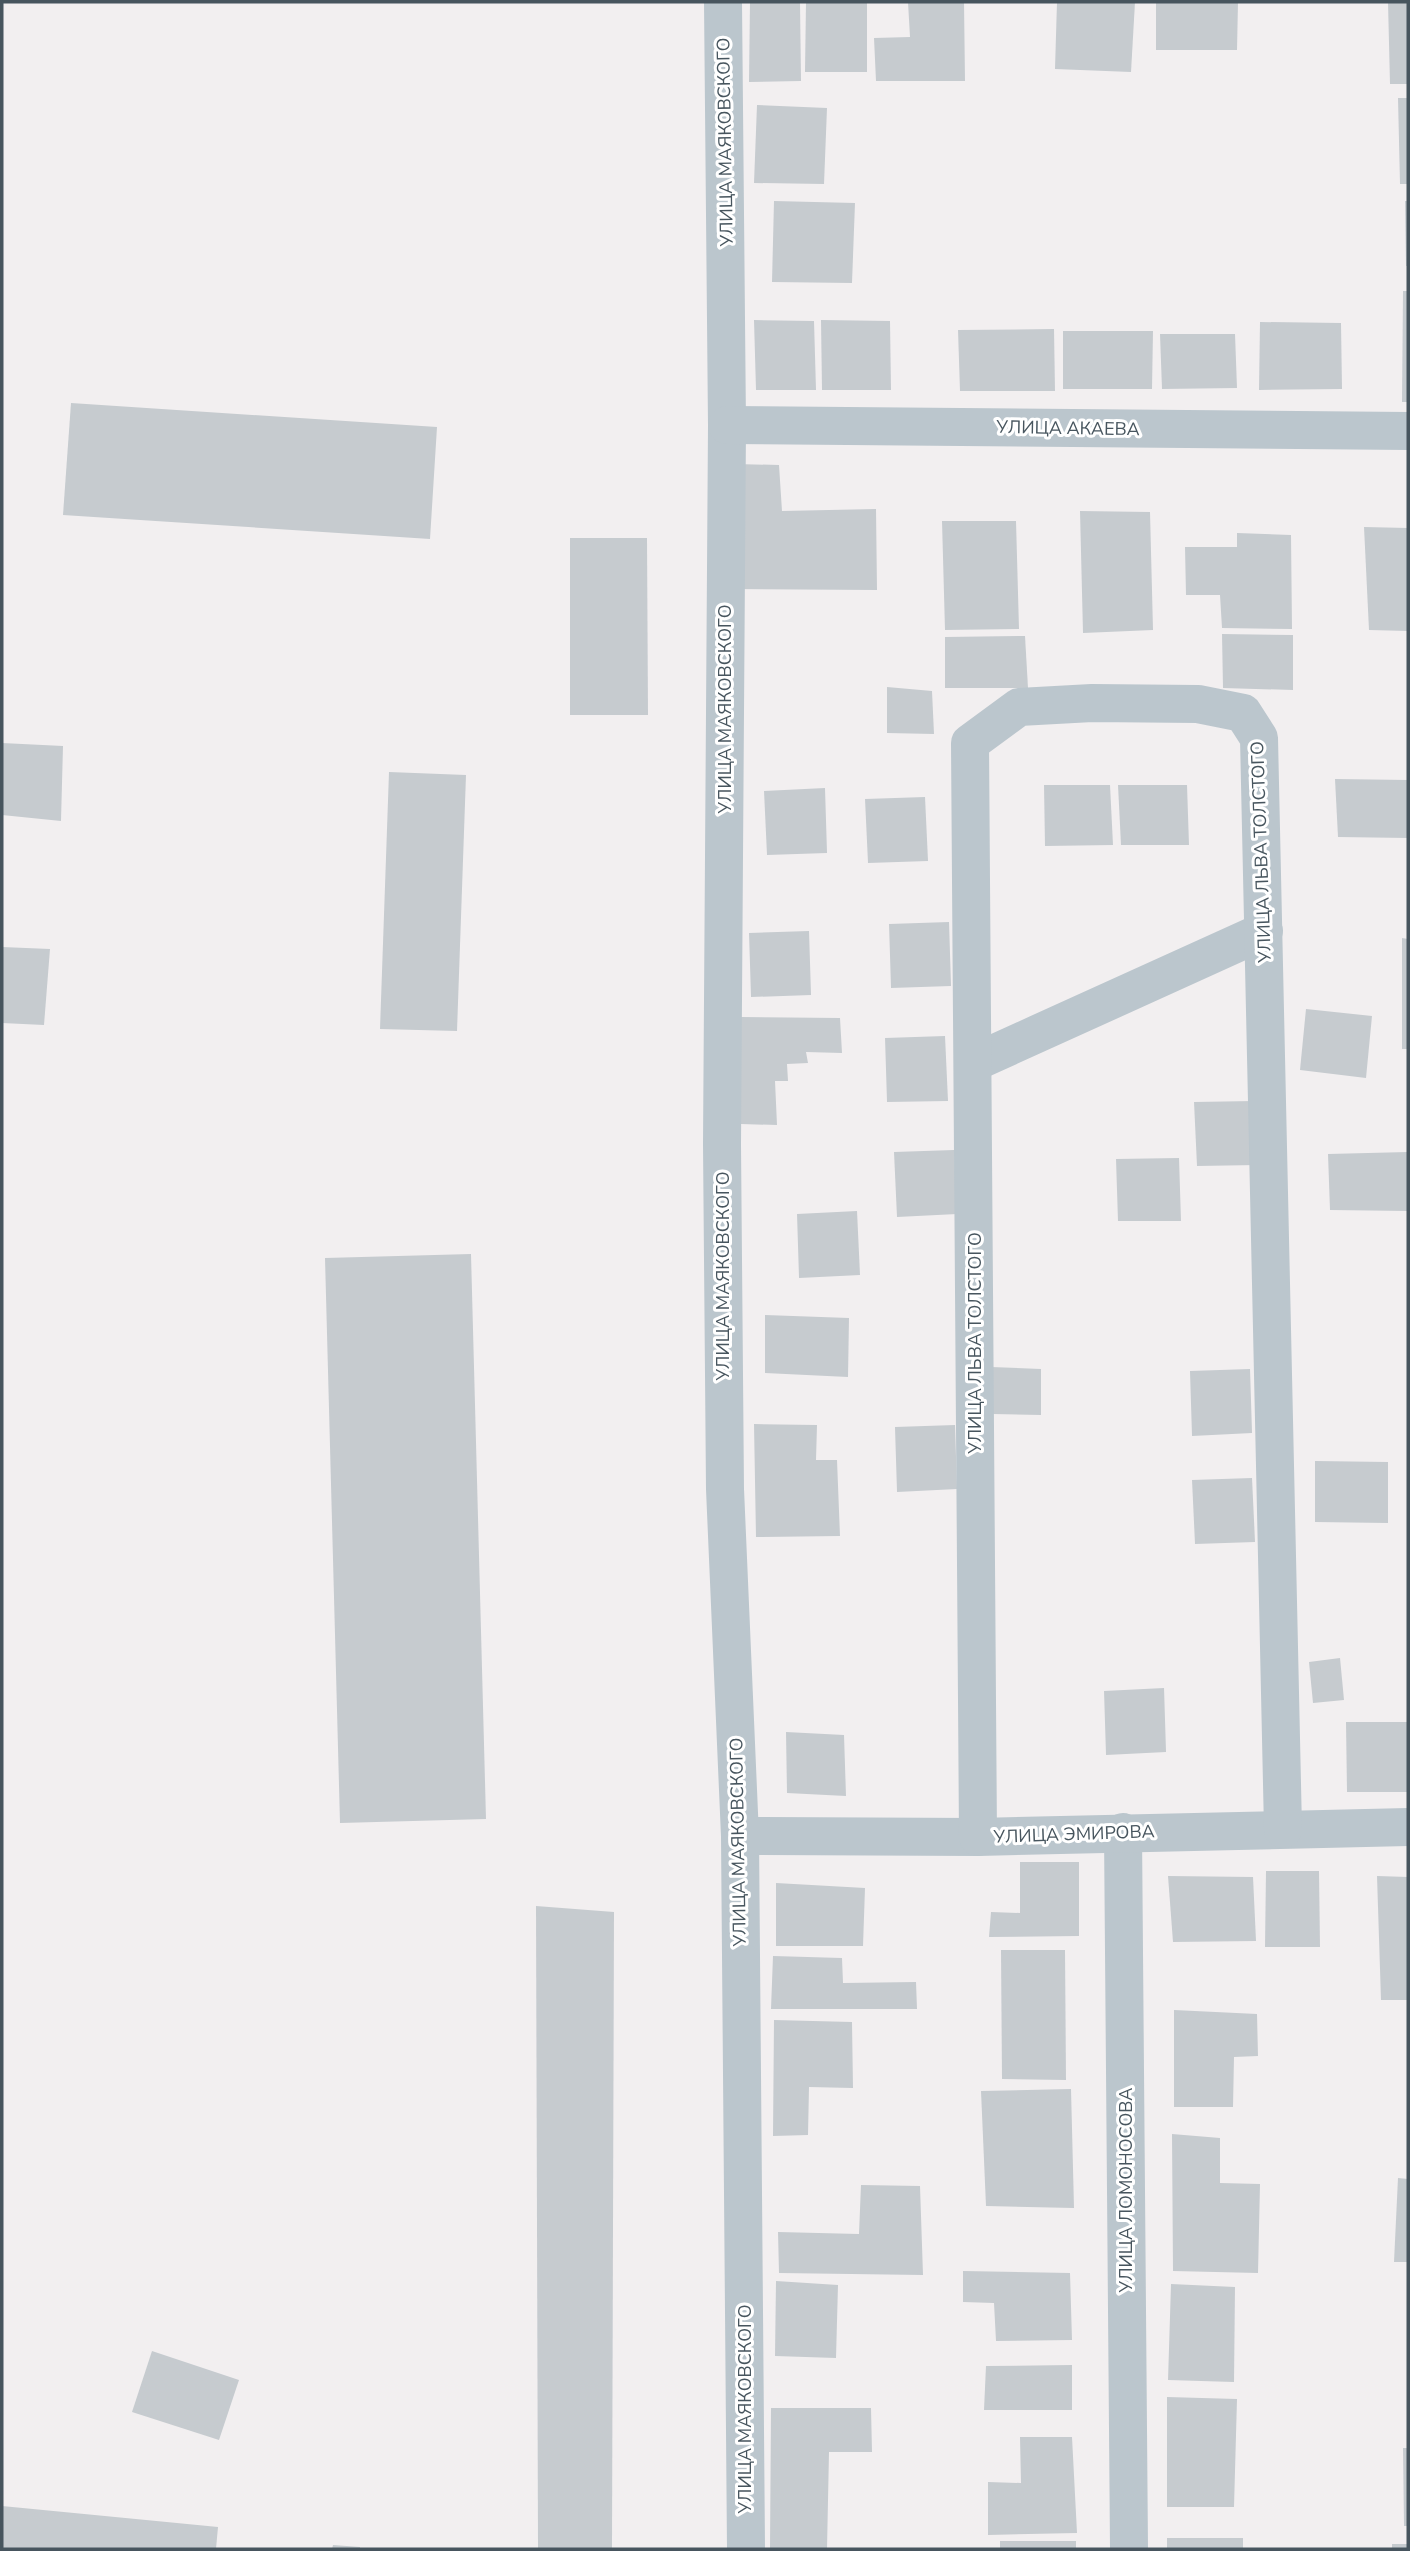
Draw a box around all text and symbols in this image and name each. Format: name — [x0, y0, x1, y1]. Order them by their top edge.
street label: УЛИЦА МАЯКОВСКОГО — [711, 37, 739, 248]
street label: УЛИЦА АКАЕВА — [995, 415, 1140, 441]
street label: УЛИЦА МАЯКОВСКОГО — [713, 605, 737, 814]
street label: УЛИЦА ЛЬВА ТОЛСТОГО — [1245, 741, 1277, 964]
street label: УЛИЦА МАЯКОВСКОГО — [711, 1172, 735, 1381]
street label: УЛИЦА ЛЬВА ТОЛСТОГО — [963, 1232, 987, 1455]
street label: УЛИЦА МАЯКОВСКОГО — [724, 1737, 752, 1948]
street label: УЛИЦА ЭМИРОВА — [992, 1819, 1155, 1849]
street label: УЛИЦА ЛОМОНОСОВА — [1114, 2088, 1138, 2293]
street label: УЛИЦА МАЯКОВСКОГО — [733, 2305, 757, 2514]

